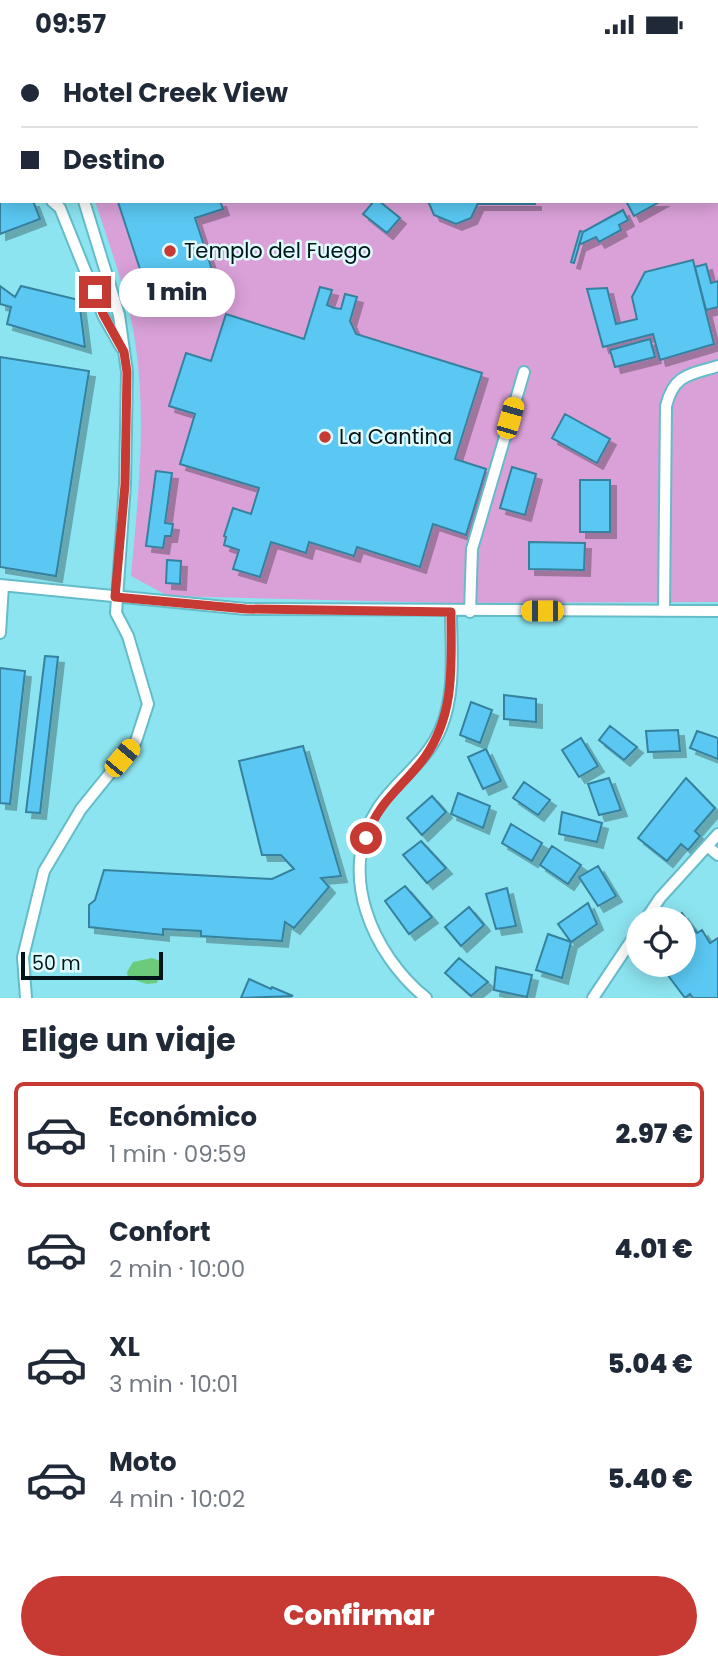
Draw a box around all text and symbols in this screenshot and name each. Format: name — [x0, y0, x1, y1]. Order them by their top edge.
text: 09:57 — [35, 6, 106, 42]
text: Hotel Creek View — [63, 75, 288, 111]
text: Destino — [63, 142, 165, 178]
place label: Templo del Fuego — [184, 236, 371, 265]
marker: Templo del Fuego — [162, 243, 178, 259]
callout: 1 min — [119, 267, 235, 317]
route end — [79, 276, 111, 308]
text: 1 min — [147, 276, 207, 308]
car — [495, 395, 526, 441]
place label: La Cantina — [339, 422, 452, 451]
marker: La Cantina — [317, 429, 333, 445]
car — [522, 601, 564, 622]
car — [101, 735, 144, 781]
route start — [350, 822, 382, 854]
map controls — [626, 907, 696, 977]
button: locate — [626, 907, 696, 977]
scale bar — [21, 949, 163, 981]
text: 50 m — [32, 950, 81, 977]
text: Elige un viaje — [21, 1017, 236, 1062]
text: Económico — [109, 1099, 257, 1135]
icon: car — [25, 1103, 88, 1166]
text: 2.97 € — [615, 1116, 693, 1152]
text: 1 min · 09:59 — [109, 1138, 247, 1170]
text: Confort — [109, 1214, 211, 1250]
icon: car — [25, 1218, 88, 1281]
text: 4.01 € — [614, 1231, 693, 1267]
text: 2 min · 10:00 — [109, 1253, 245, 1285]
text: XL — [109, 1329, 140, 1365]
icon: car — [25, 1333, 88, 1396]
text: 5.04 € — [608, 1346, 693, 1382]
text: 3 min · 10:01 — [109, 1368, 238, 1400]
text: Moto — [109, 1444, 177, 1480]
icon: car — [25, 1448, 88, 1511]
text: 5.40 € — [608, 1461, 693, 1497]
text: 4 min · 10:02 — [109, 1483, 245, 1515]
button: Confirmar — [21, 1576, 697, 1656]

